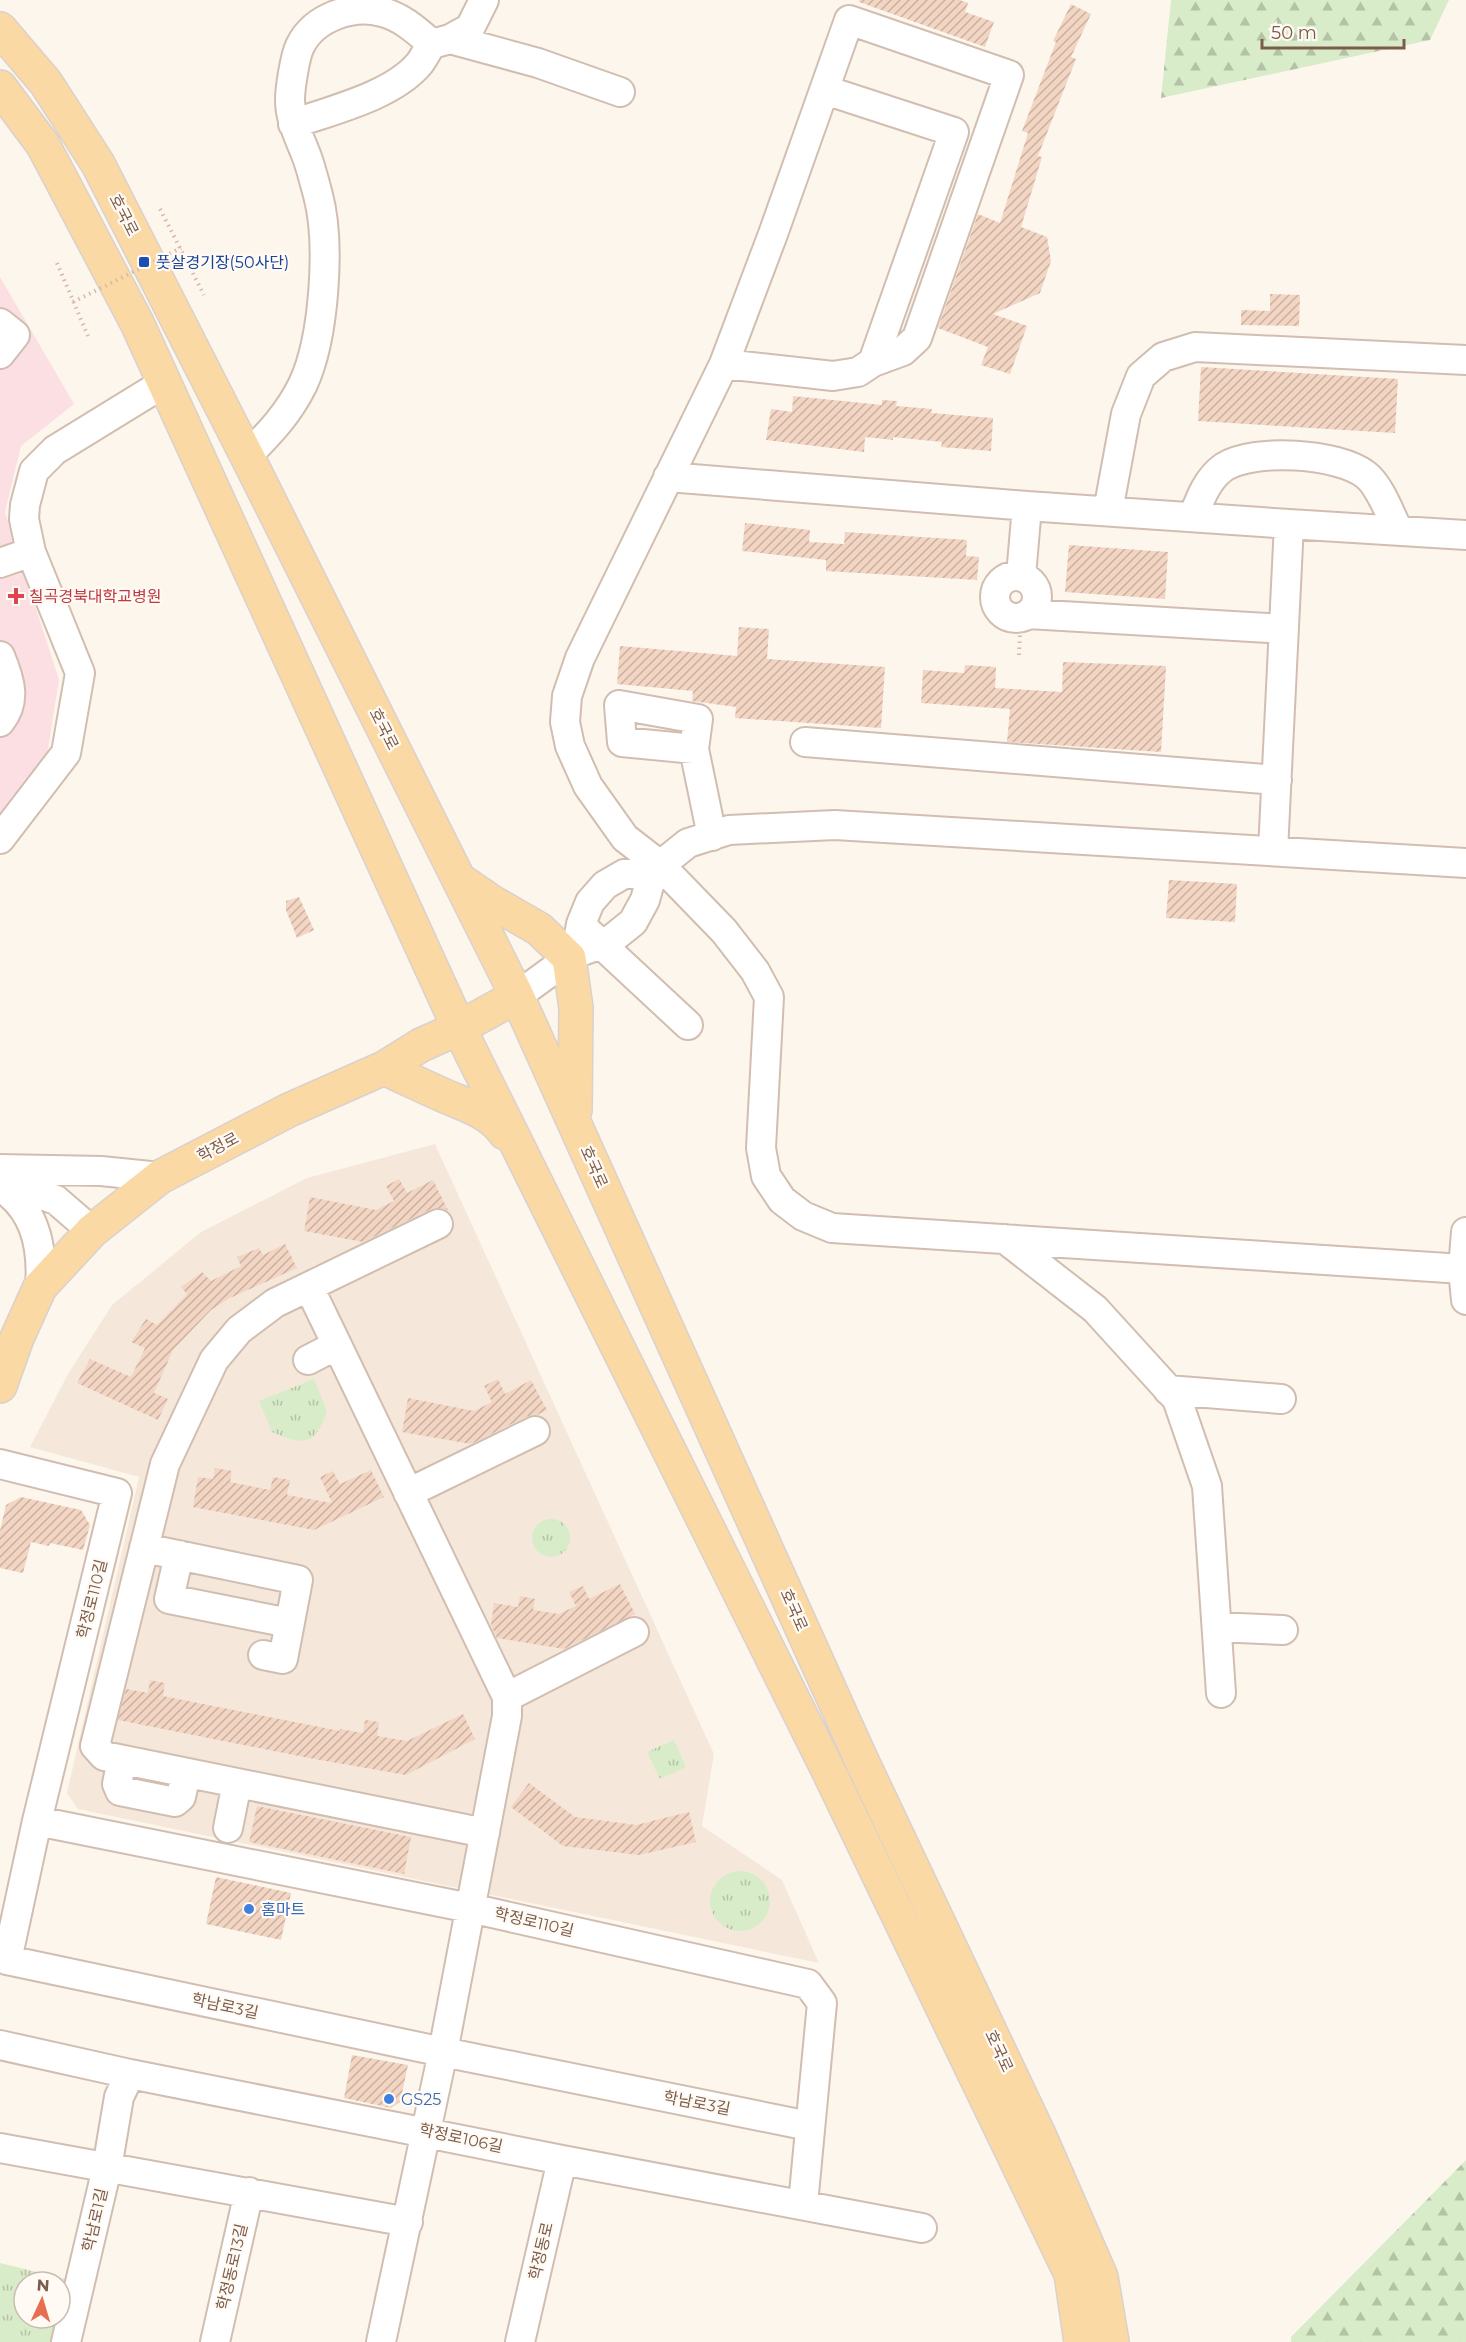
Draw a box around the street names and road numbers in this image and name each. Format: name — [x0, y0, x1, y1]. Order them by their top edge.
street label: 호국로 — [106, 191, 143, 239]
street label: 호국로 — [366, 705, 403, 753]
street label: 학정로 — [194, 1128, 242, 1166]
street label: 호국로 — [576, 1143, 612, 1191]
street label: 학정로110길 — [73, 1557, 111, 1641]
street label: 호국로 — [776, 1586, 812, 1634]
street label: 학정로110길 — [492, 1904, 576, 1940]
street label: 학남로3길 — [190, 1990, 260, 2022]
street label: 호국로 — [981, 2027, 1017, 2075]
street label: 학남로3길 — [662, 2087, 732, 2119]
street label: 학정로106길 — [417, 2120, 505, 2156]
street label: 학남로1길 — [78, 2186, 112, 2254]
street label: 학정동로 — [525, 2220, 557, 2282]
street label: 학정동로13길 — [213, 2222, 251, 2312]

